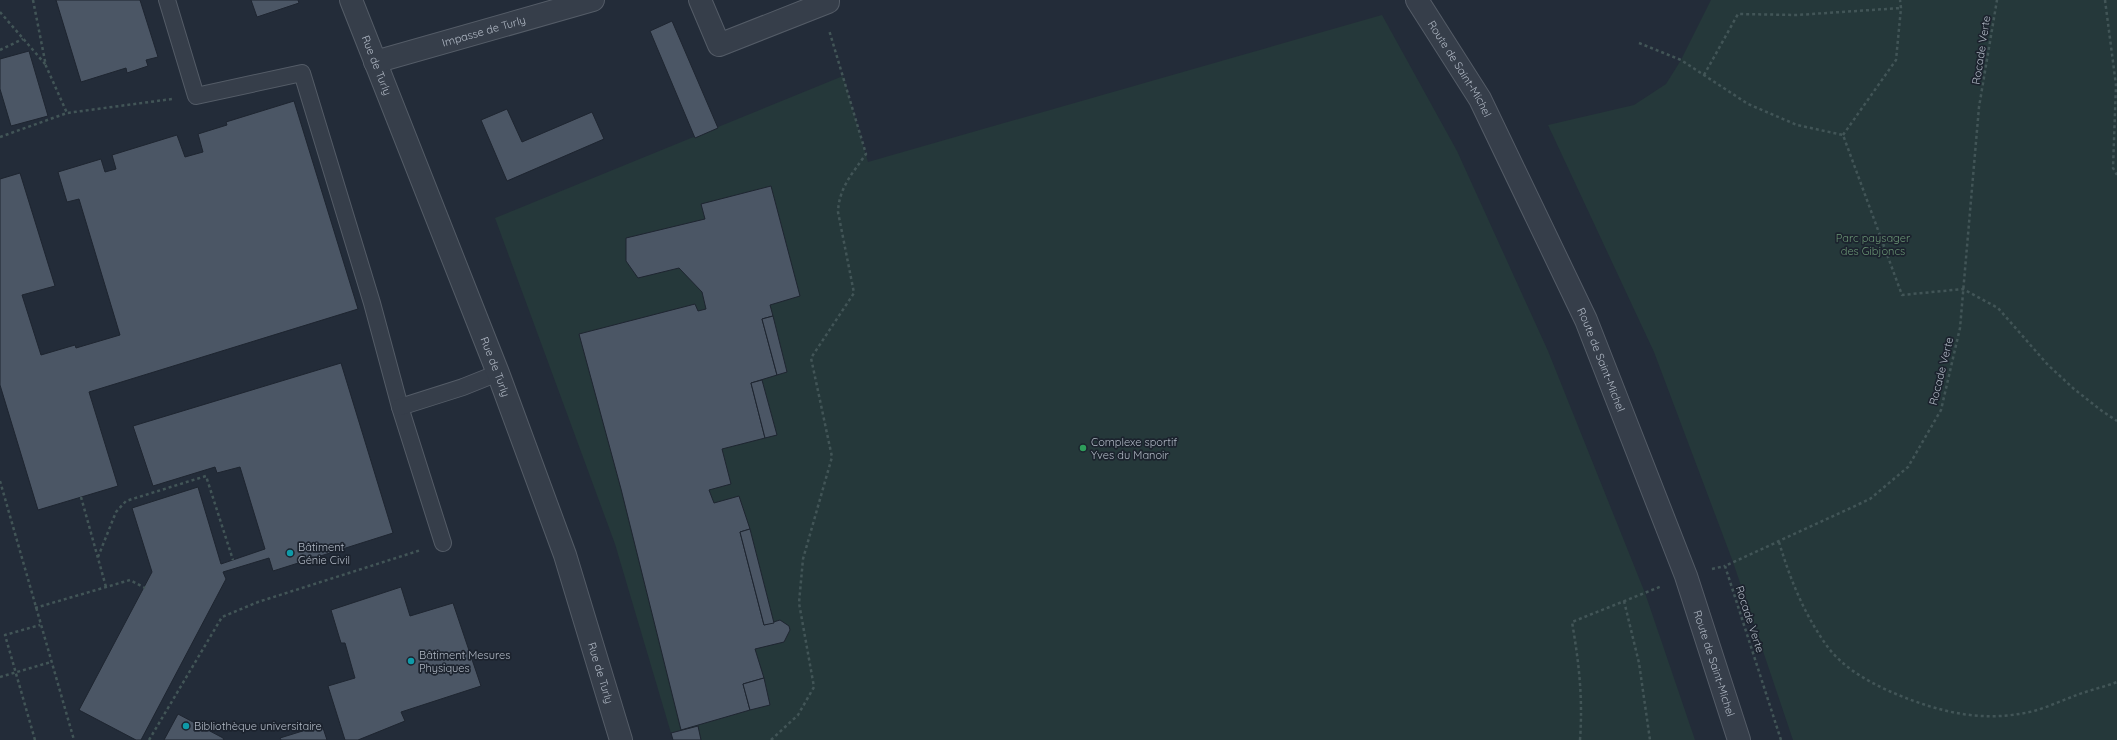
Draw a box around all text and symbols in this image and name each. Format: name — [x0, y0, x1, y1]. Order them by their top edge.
street label: Impasse de Turly — [440, 13, 527, 50]
street label: Rocade Verte — [1969, 15, 1993, 85]
street label: Route de Saint-Michel — [1425, 18, 1495, 119]
street label: Rue de Turly — [359, 33, 395, 97]
park label: Parc paysager des Gibjoncs — [1836, 231, 1911, 258]
street label: Route de Saint-Michel — [1574, 305, 1628, 414]
street label: Rue de Turly — [477, 335, 513, 399]
street label: Rocade Verte — [1926, 336, 1956, 406]
place label: Complexe sportif Yves du Manoir — [1091, 435, 1177, 462]
marker: Complexe sportif Yves du Manoir — [1078, 443, 1088, 453]
place label: Bâtiment Génie Civil — [298, 540, 350, 567]
marker: Bâtiment Génie Civil — [285, 548, 295, 558]
street label: Rocade Verte — [1733, 584, 1767, 654]
street label: Route de Saint-Michel — [1690, 608, 1738, 718]
street label: Rue de Turly — [585, 641, 617, 705]
place label: Bâtiment Mesures Physiques — [419, 648, 510, 675]
marker: Bâtiment Mesures Physiques — [406, 656, 416, 666]
place label: Bibliothèque universitaire — [194, 719, 322, 733]
marker: Bibliothèque universitaire — [181, 721, 191, 731]

